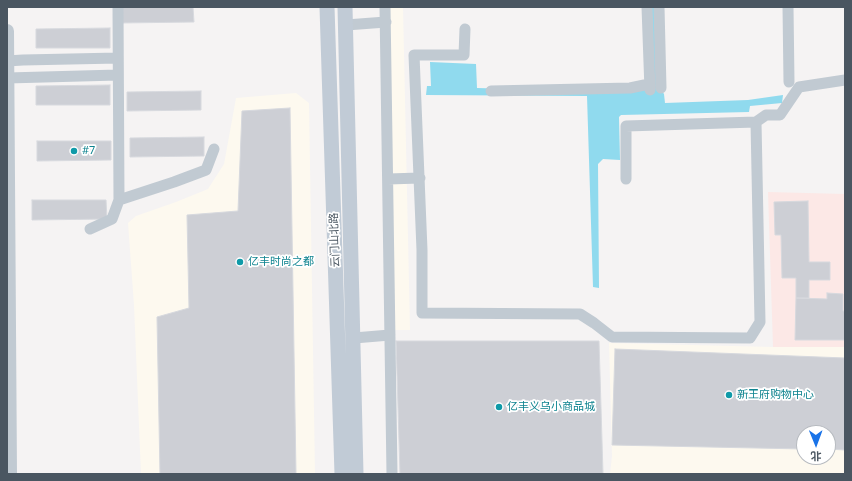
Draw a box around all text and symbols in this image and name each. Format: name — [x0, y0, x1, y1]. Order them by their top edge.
place label: #7 — [82, 144, 95, 158]
marker: #7 — [69, 146, 79, 156]
street label: 云门山北路 — [327, 212, 343, 268]
place label: 亿丰时尚之都 — [248, 255, 314, 269]
marker: 亿丰时尚之都 — [235, 257, 245, 267]
place label: 新王府购物中心 — [737, 388, 814, 402]
marker: 新王府购物中心 — [724, 390, 734, 400]
place label: 亿丰义乌小商品城 — [507, 400, 595, 414]
marker: 亿丰义乌小商品城 — [494, 402, 504, 412]
north arrow — [796, 425, 836, 465]
text: 北 — [811, 449, 822, 464]

